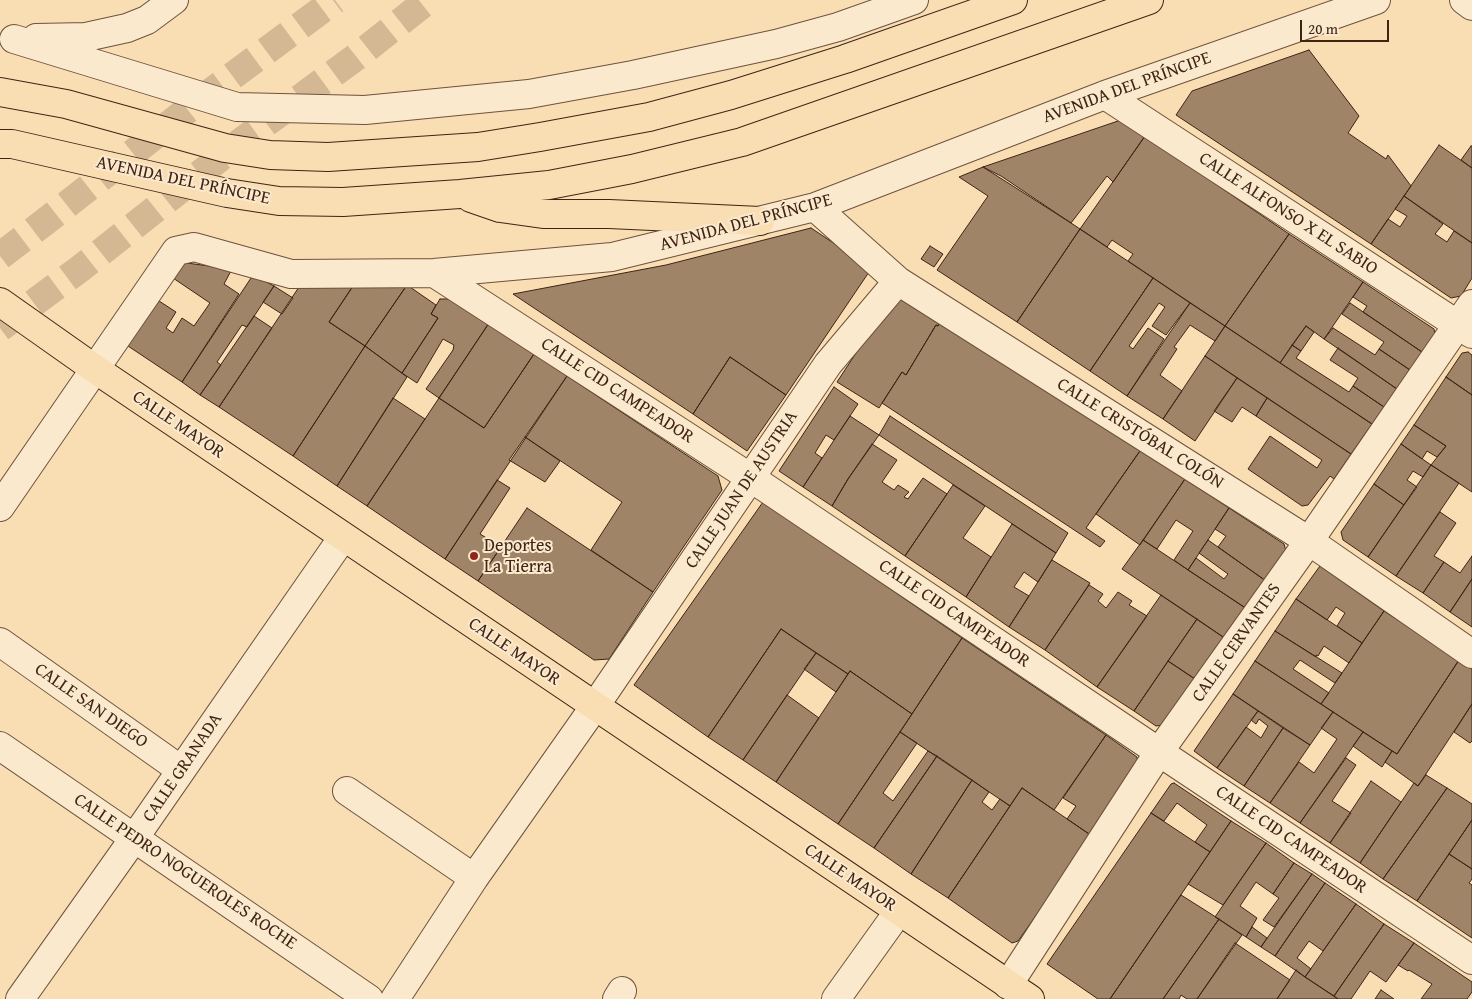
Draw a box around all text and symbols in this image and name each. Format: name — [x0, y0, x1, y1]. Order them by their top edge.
scale bar — [1302, 10, 1391, 42]
text: 20 m — [1308, 18, 1338, 39]
street label: AVENIDA DEL PRÍNCIPE — [1040, 48, 1214, 128]
street label: CALLE ALFONSO X EL SABIO — [1194, 148, 1382, 280]
street label: AVENIDA DEL PRÍNCIPE — [94, 152, 272, 210]
street label: AVENIDA DEL PRÍNCIPE — [658, 190, 834, 256]
street label: CALLE CID CAMPEADOR — [537, 334, 697, 448]
street label: CALLE CRISTÓBAL COLÓN — [1053, 374, 1227, 494]
street label: CALLE MAYOR — [128, 386, 228, 464]
street label: CALLE JUAN DE AUSTRIA — [681, 407, 803, 573]
place label: Deportes La Tierra — [484, 535, 552, 578]
marker: Deportes La Tierra — [468, 550, 480, 562]
street label: CALLE CID CAMPEADOR — [874, 555, 1034, 673]
street label: CALLE CERVANTES — [1188, 579, 1286, 707]
street label: CALLE MAYOR — [464, 613, 564, 691]
street label: CALLE SAN DIEGO — [30, 659, 152, 753]
street label: CALLE GRANADA — [139, 709, 227, 827]
street label: CALLE CID CAMPEADOR — [1211, 781, 1371, 899]
street label: CALLE PEDRO NOGUEROLES ROCHE — [69, 789, 301, 955]
street label: CALLE MAYOR — [800, 839, 900, 917]

